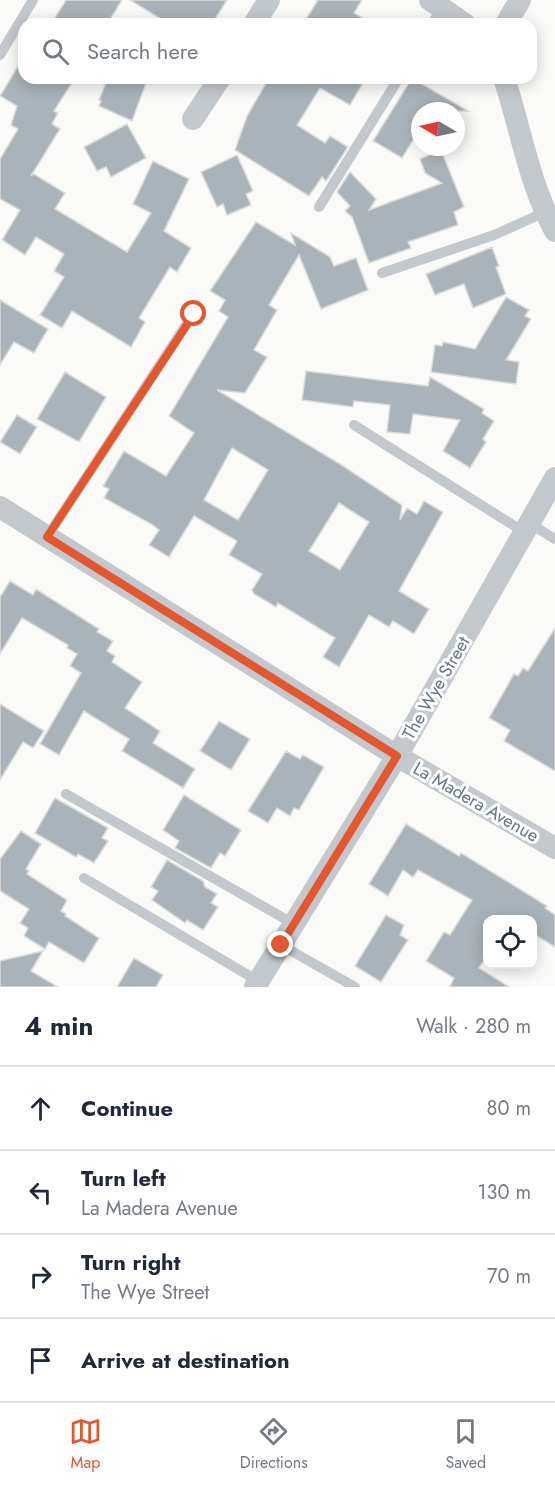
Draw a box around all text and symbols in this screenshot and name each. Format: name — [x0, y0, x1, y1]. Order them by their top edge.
search box — [18, 18, 537, 84]
icon: search — [39, 35, 72, 68]
text: Search here — [87, 35, 198, 67]
north arrow — [411, 102, 465, 156]
route start — [180, 300, 206, 326]
street label: The Wye Street — [396, 631, 476, 745]
street label: La Madera Avenue — [408, 755, 544, 849]
map controls — [483, 915, 537, 969]
button: locate — [483, 915, 537, 969]
route end — [267, 931, 293, 957]
text: 4 min — [24, 1007, 93, 1045]
text: Walk · 280 m — [416, 1012, 531, 1041]
icon: ahead — [24, 1092, 57, 1125]
text: Continue — [81, 1092, 173, 1124]
text: 80 m — [486, 1094, 531, 1123]
text: Turn left — [81, 1162, 166, 1194]
icon: left — [24, 1176, 57, 1209]
text: 130 m — [477, 1178, 531, 1207]
text: La Madera Avenue — [81, 1194, 238, 1223]
text: Turn right — [81, 1246, 181, 1278]
icon: right — [24, 1260, 57, 1293]
text: 70 m — [487, 1262, 531, 1291]
text: The Wye Street — [81, 1278, 209, 1307]
icon: arrive — [24, 1344, 57, 1377]
text: Arrive at destination — [81, 1344, 290, 1376]
tab: Map — [69, 1415, 102, 1474]
tab: Directions — [240, 1415, 308, 1474]
tab: Saved — [445, 1415, 486, 1474]

